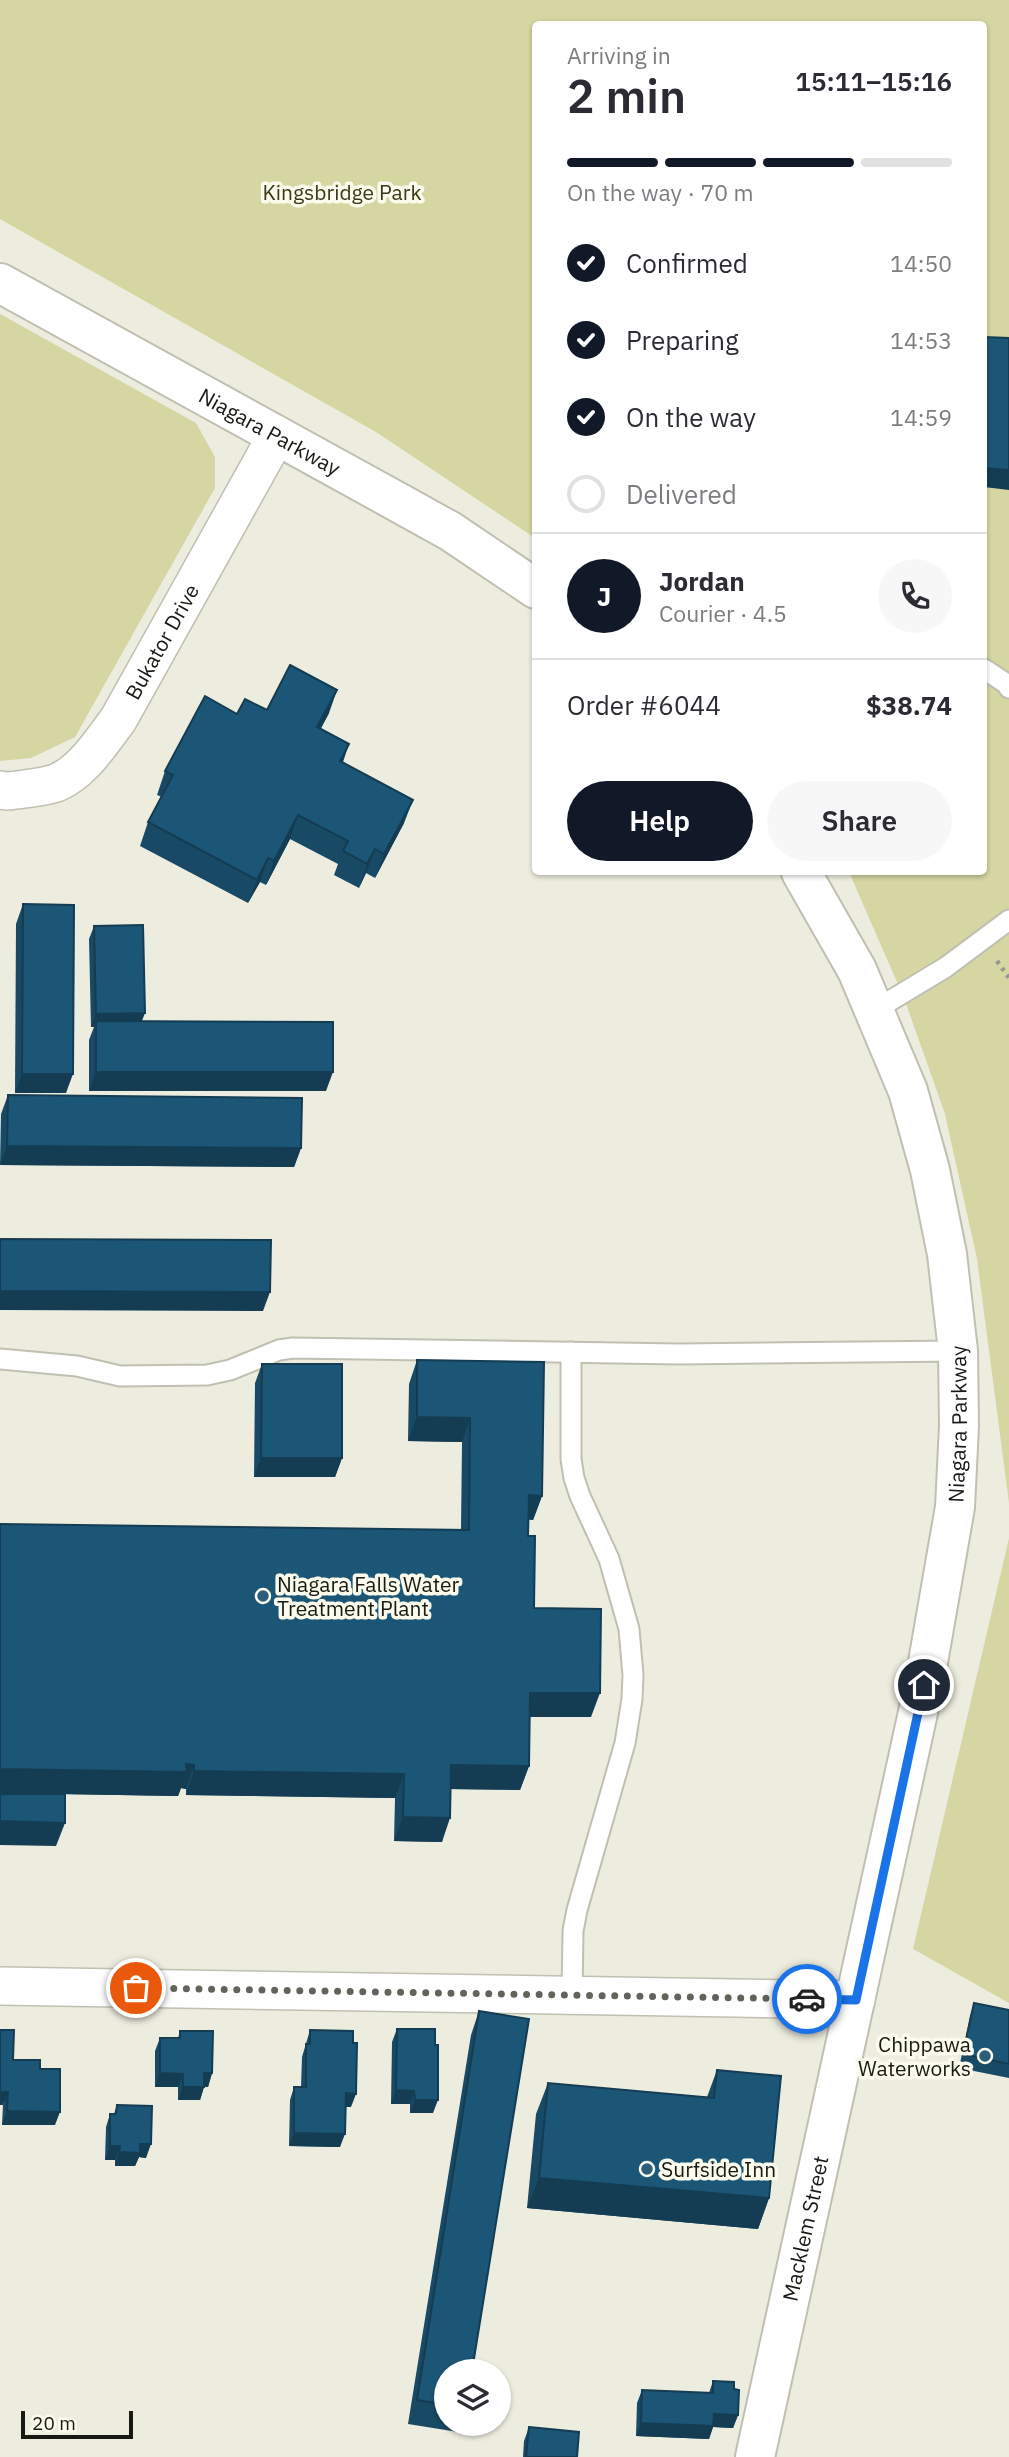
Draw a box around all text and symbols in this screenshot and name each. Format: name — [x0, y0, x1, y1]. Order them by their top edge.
text: Arriving in — [567, 40, 671, 70]
text: 15:11–15:16 — [795, 64, 952, 98]
text: 2 min — [567, 66, 686, 126]
text: On the way · 70 m — [567, 177, 754, 207]
park label: Kingsbridge Park — [262, 178, 422, 206]
icon: check — [567, 244, 605, 282]
text: Confirmed — [626, 246, 748, 280]
text: 14:50 — [890, 248, 952, 278]
icon: check — [567, 321, 605, 359]
text: Preparing — [626, 323, 739, 357]
text: 14:53 — [890, 325, 952, 355]
street label: Niagara Parkway — [194, 381, 346, 482]
icon: check — [567, 398, 605, 436]
text: On the way — [626, 400, 756, 434]
text: 14:59 — [890, 402, 952, 432]
text: Delivered — [626, 477, 737, 511]
button: phone — [878, 559, 952, 633]
text: Jordan — [659, 564, 745, 598]
street label: Bukator Drive — [118, 579, 205, 705]
text: J — [597, 579, 611, 613]
text: Courier · 4.5 — [659, 598, 787, 628]
text: Order #6044 — [567, 688, 721, 722]
text: $38.74 — [866, 688, 952, 722]
button: Help — [567, 781, 753, 861]
button: Share — [767, 781, 952, 861]
street label: Niagara Parkway — [941, 1343, 973, 1503]
place label: Niagara Falls Water Treatment Plant — [277, 1570, 459, 1622]
marker: Niagara Falls Water Treatment Plant — [255, 1588, 271, 1604]
pin — [894, 1655, 954, 1715]
icon: home — [905, 1666, 943, 1704]
pin — [106, 1958, 166, 2018]
courier — [772, 1964, 842, 2034]
icon: bag — [117, 1969, 155, 2007]
icon: car — [788, 1980, 826, 2018]
place label: Chippawa Waterworks — [858, 2030, 971, 2082]
marker: Chippawa Waterworks — [977, 2048, 993, 2064]
street label: Macklem Street — [776, 2153, 835, 2304]
place label: Surfside Inn — [661, 2155, 776, 2183]
marker: Surfside Inn — [639, 2161, 655, 2177]
map controls — [434, 2359, 511, 2436]
button: layers — [434, 2359, 511, 2436]
scale bar — [21, 2408, 133, 2440]
text: 20 m — [32, 2411, 76, 2435]

